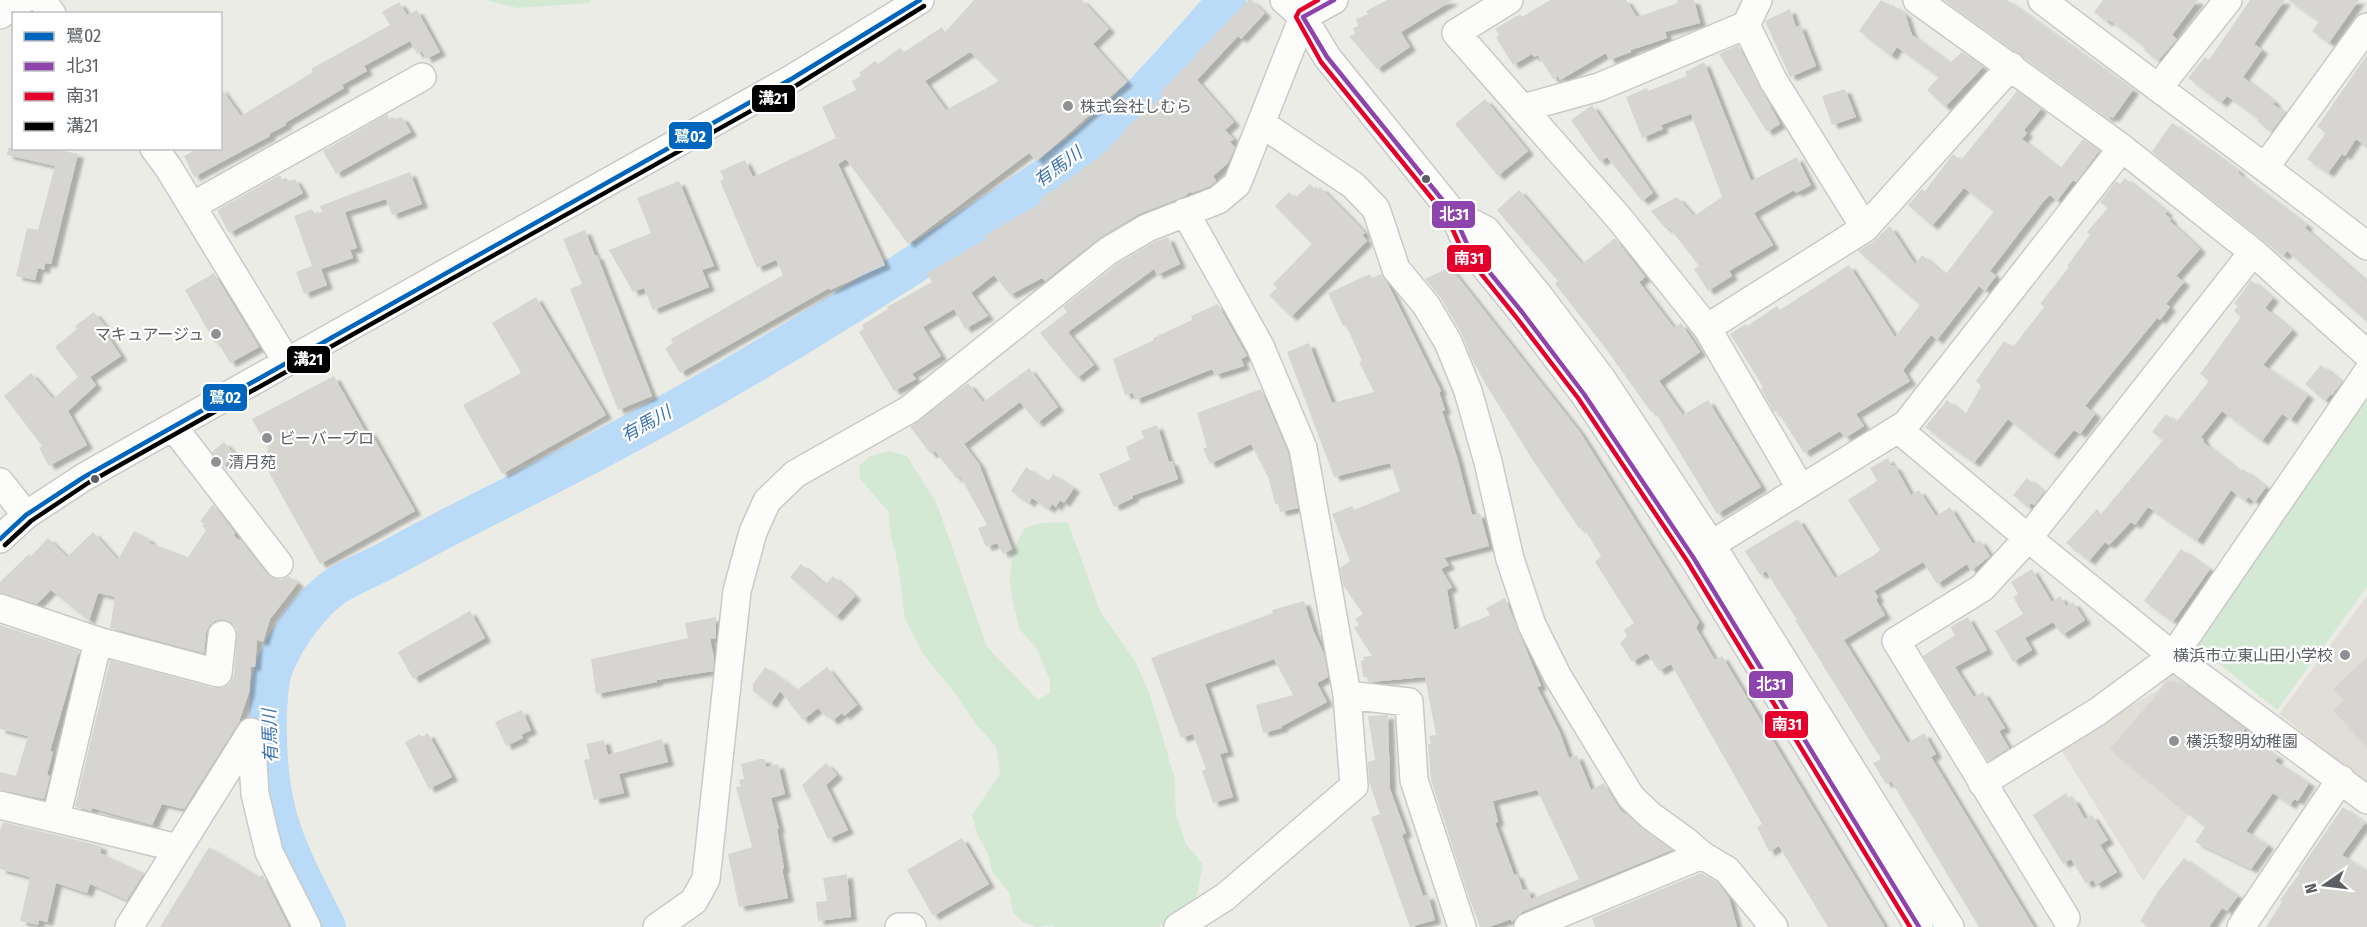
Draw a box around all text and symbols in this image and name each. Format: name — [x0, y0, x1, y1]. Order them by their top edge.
legend — [12, 12, 222, 150]
text: 鷺02 — [66, 25, 101, 47]
text: 北31 — [66, 55, 99, 77]
line badge: 溝21 — [751, 84, 796, 113]
text: 南31 — [66, 85, 99, 107]
text: 溝21 — [758, 89, 788, 108]
place label: 株式会社しむら — [1080, 97, 1192, 116]
marker: 株式会社しむら — [1061, 99, 1075, 113]
text: 溝21 — [66, 115, 99, 137]
line badge: 鷺02 — [668, 121, 713, 150]
text: 鷺02 — [674, 127, 707, 146]
water label: 有馬川 — [1030, 141, 1088, 192]
unlabelled marker — [1420, 173, 1432, 185]
line badge: 北31 — [1431, 200, 1476, 229]
text: 北31 — [1439, 205, 1469, 224]
line badge: 南31 — [1446, 244, 1492, 273]
text: 南31 — [1454, 249, 1484, 268]
place label: マキュアージュ — [95, 325, 204, 344]
marker: マキュアージュ — [209, 327, 223, 341]
line badge: 溝21 — [286, 345, 331, 374]
text: 溝21 — [293, 350, 323, 369]
line badge: 鷺02 — [202, 383, 248, 412]
text: 鷺02 — [209, 388, 242, 407]
water label: 有馬川 — [617, 400, 677, 447]
place label: ビーバープロ — [279, 429, 374, 448]
marker: ビーバープロ — [260, 431, 274, 445]
place label: 清月苑 — [228, 453, 276, 472]
marker: 清月苑 — [209, 455, 223, 469]
unlabelled marker — [89, 473, 101, 485]
place label: 横浜市立東山田小学校 — [2173, 646, 2333, 665]
marker: 横浜市立東山田小学校 — [2338, 648, 2352, 662]
line badge: 北31 — [1748, 670, 1794, 699]
text: 北31 — [1756, 675, 1786, 694]
water label: 有馬川 — [258, 707, 282, 763]
line badge: 南31 — [1764, 710, 1809, 739]
text: 南31 — [1772, 715, 1802, 734]
place label: 横浜黎明幼稚園 — [2186, 732, 2298, 751]
marker: 横浜黎明幼稚園 — [2167, 734, 2181, 748]
north arrow — [2295, 855, 2355, 915]
text: N — [2301, 882, 2321, 895]

